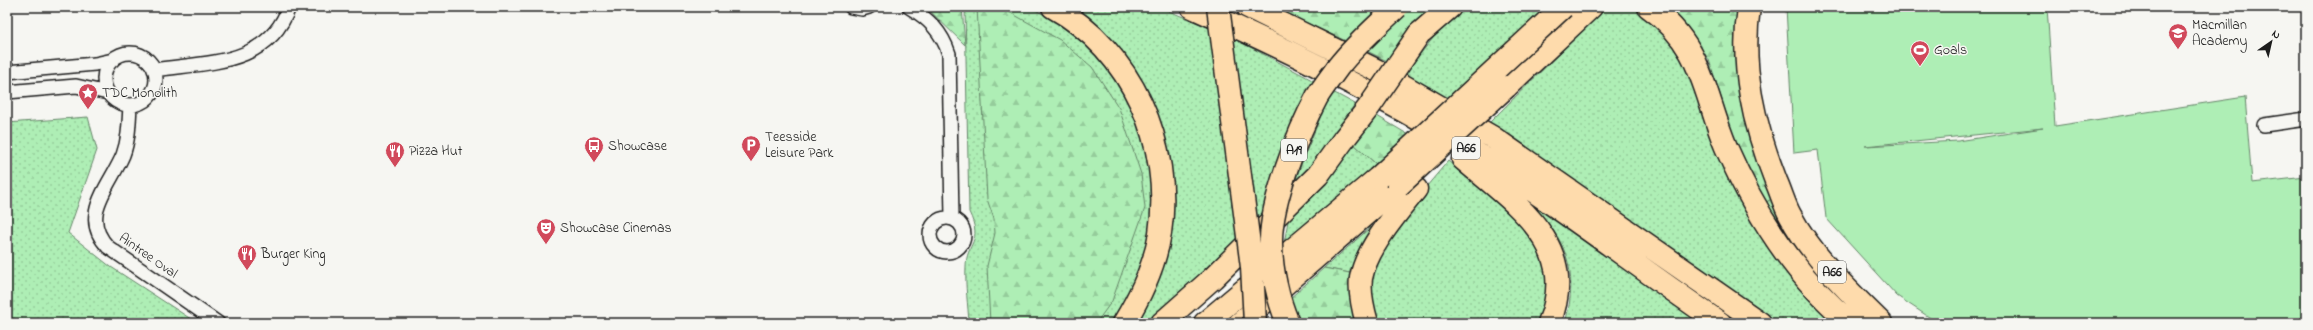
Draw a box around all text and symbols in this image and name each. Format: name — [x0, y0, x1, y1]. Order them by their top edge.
place label: Macmillan Academy — [2192, 15, 2247, 53]
school or university icon: Macmillan Academy — [2167, 22, 2189, 50]
north arrow — [2251, 22, 2291, 62]
text: N — [2268, 26, 2284, 43]
sports icon: Goals — [1909, 39, 1931, 67]
place label: Goals — [1934, 40, 1967, 61]
place icon: TDC Monolith — [77, 82, 99, 110]
place label: TDC Monolith — [102, 83, 177, 104]
place label: Teesside Leisure Park — [765, 127, 834, 164]
parking icon: Teesside Leisure Park — [740, 134, 762, 162]
bus stop icon: Showcase — [583, 135, 605, 163]
place label: Showcase — [608, 136, 668, 157]
road number: A66 — [1452, 137, 1480, 159]
road number: A19 — [1281, 139, 1307, 161]
restaurant icon: Pizza Hut — [384, 140, 406, 168]
place label: Pizza Hut — [409, 141, 463, 162]
theatre icon: Showcase Cinemas — [535, 217, 557, 245]
place label: Showcase Cinemas — [560, 218, 672, 239]
street label: Aintree Oval — [114, 228, 182, 284]
restaurant icon: Burger King — [236, 243, 258, 271]
place label: Burger King — [260, 244, 326, 266]
road number: A66 — [1818, 261, 1846, 283]

